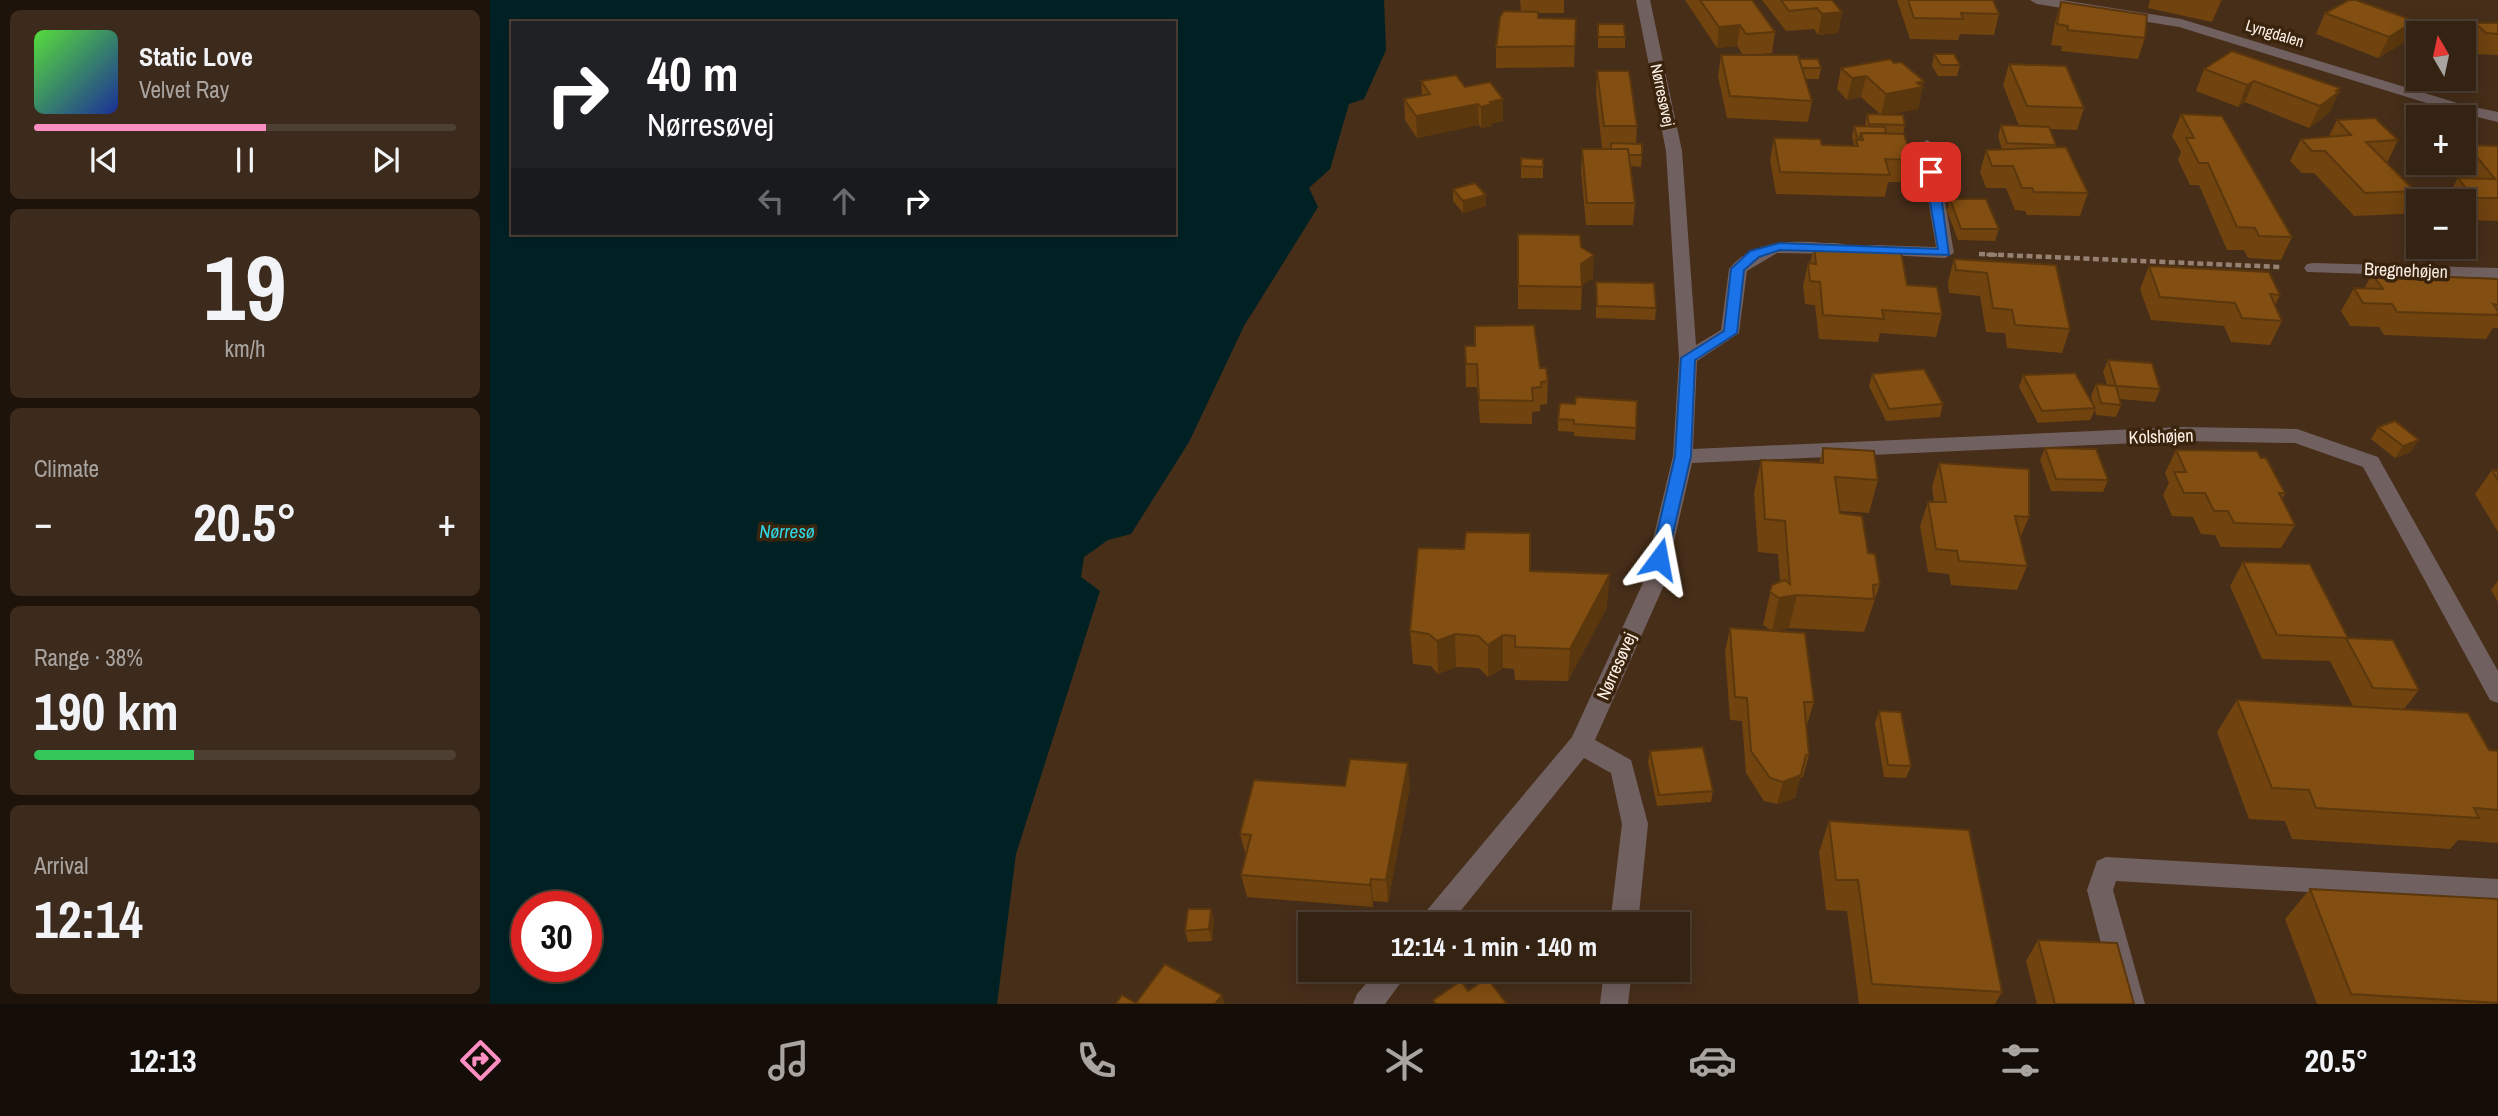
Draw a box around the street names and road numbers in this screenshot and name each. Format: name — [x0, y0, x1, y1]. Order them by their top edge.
street label: Lyngdalen — [2243, 14, 2307, 52]
street label: Nørresøvej — [1646, 62, 1680, 128]
street label: Bregnehøjen — [2364, 256, 2448, 284]
street label: Kolshøjen — [2128, 422, 2194, 450]
street label: Nørresøvej — [1590, 628, 1642, 704]

